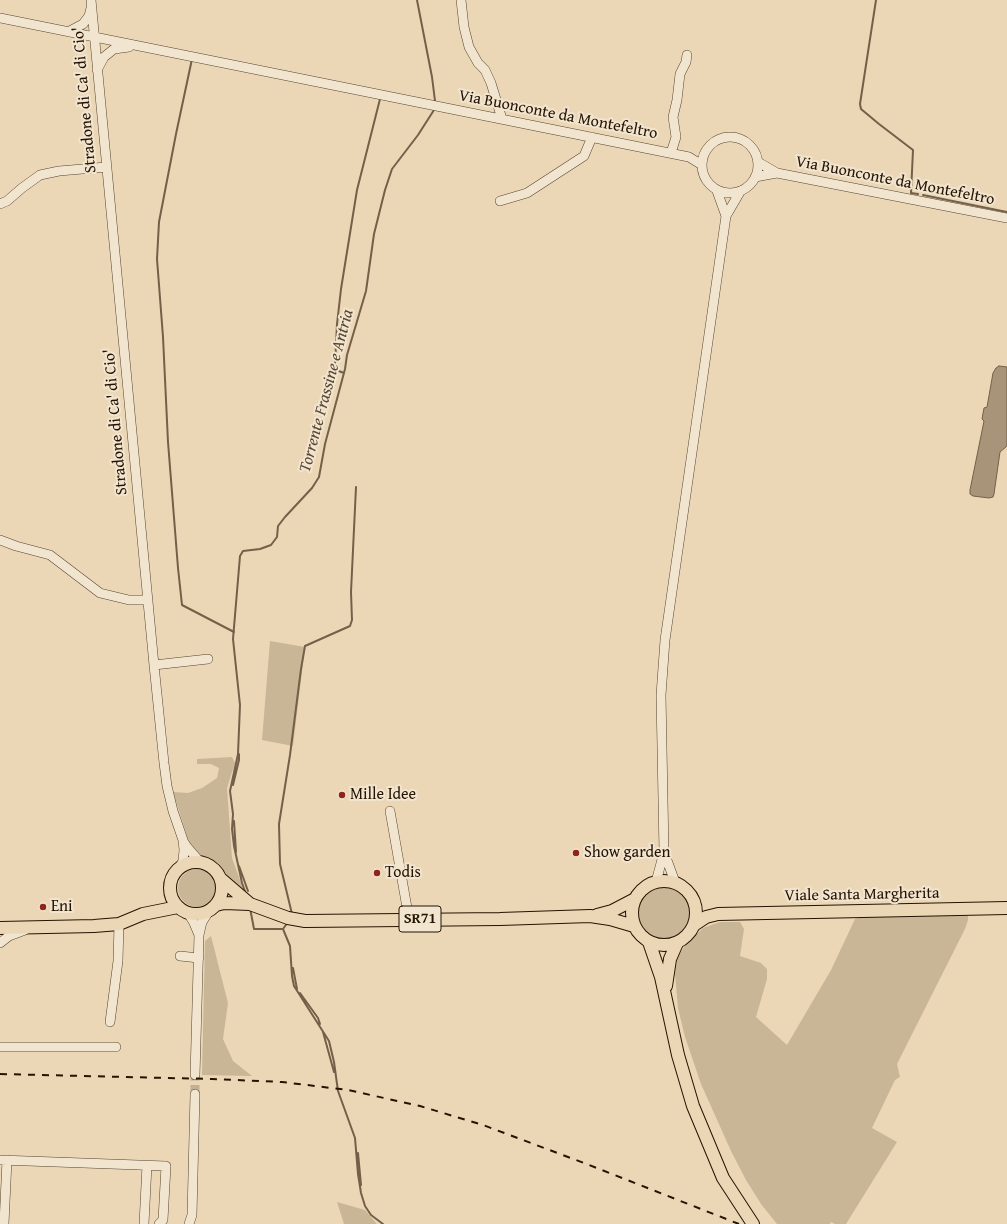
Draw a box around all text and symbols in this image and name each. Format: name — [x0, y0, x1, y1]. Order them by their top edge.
street label: Stradone di Ca' di Cio' — [69, 26, 101, 174]
street label: Via Buonconte da Montefeltro — [457, 86, 659, 144]
street label: Via Buonconte da Montefeltro — [794, 152, 996, 210]
water label: Torrente Frassine e Antria — [295, 307, 359, 475]
street label: Stradone di Ca' di Cio' — [100, 348, 132, 496]
place label: Mille Idee — [350, 785, 416, 805]
marker: Mille Idee — [337, 790, 347, 800]
place label: Show garden — [584, 843, 671, 863]
marker: Show garden — [571, 848, 581, 858]
place label: Todis — [385, 863, 421, 883]
marker: Todis — [372, 868, 382, 878]
street label: Viale Santa Margherita — [784, 884, 940, 906]
place label: Eni — [51, 897, 73, 917]
marker: Eni — [38, 902, 48, 912]
road number: SR71 — [399, 906, 441, 932]

